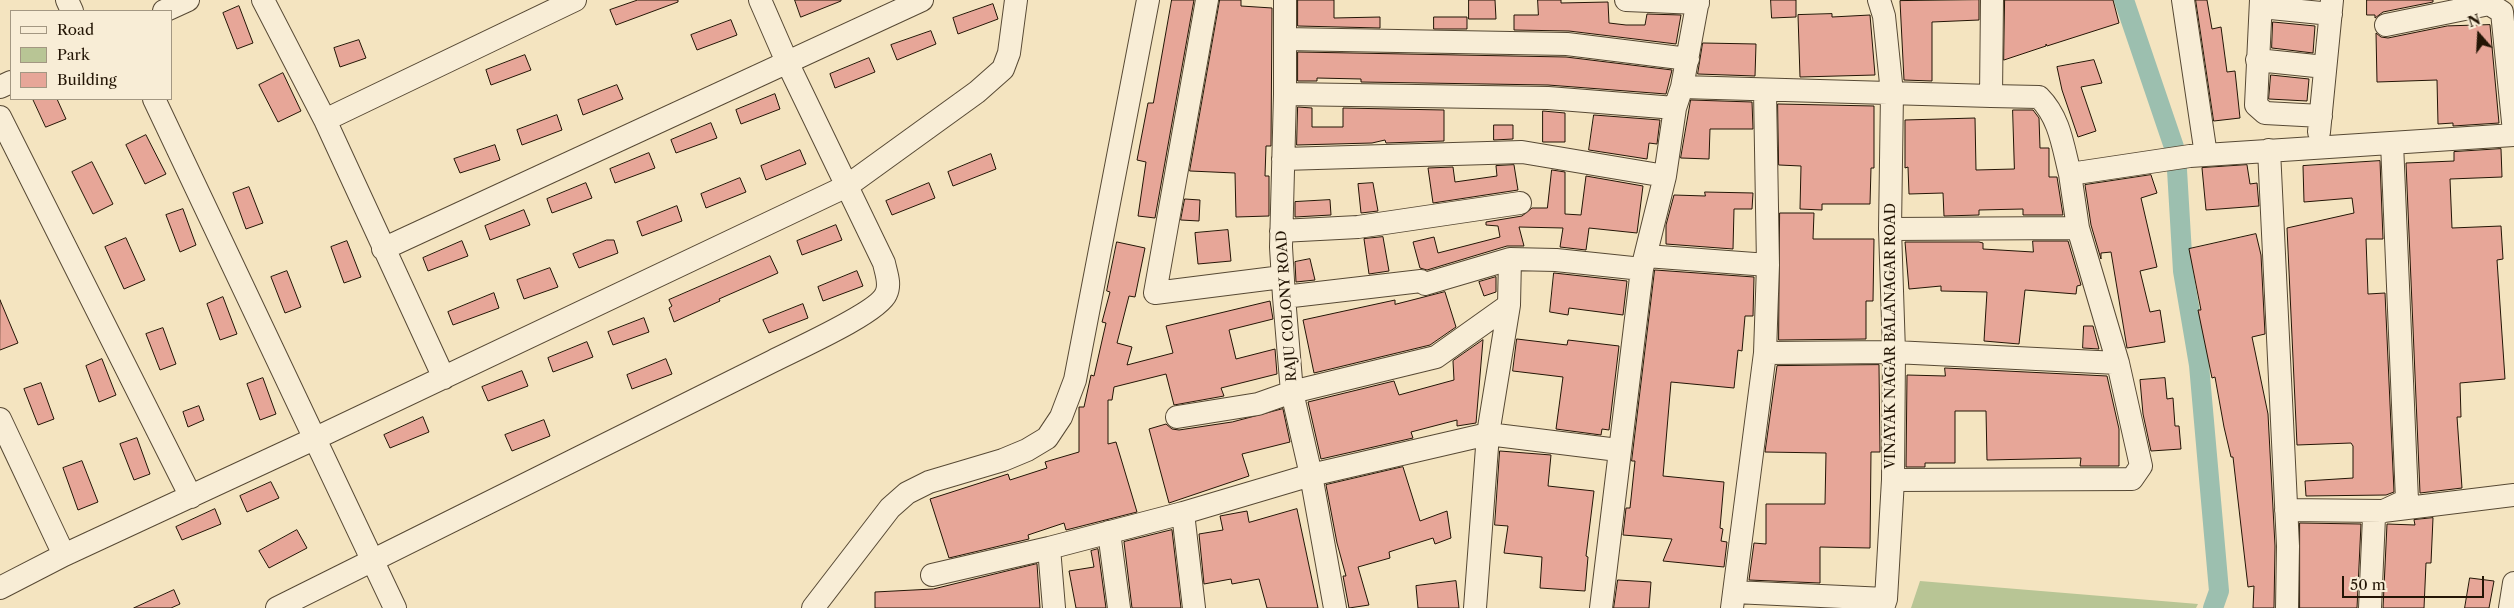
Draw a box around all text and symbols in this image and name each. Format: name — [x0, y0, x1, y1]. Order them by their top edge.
legend — [10, 10, 172, 100]
north arrow — [2454, 10, 2504, 60]
text: N — [2465, 10, 2483, 31]
text: Road — [57, 20, 94, 39]
text: Park — [57, 45, 90, 64]
text: Building — [57, 70, 117, 89]
street label: VINAYAK NAGAR BALANAGAR ROAD — [1883, 203, 1899, 469]
street label: RAJU COLONY ROAD — [1273, 230, 1301, 382]
scale bar — [2344, 566, 2486, 598]
text: 50 m — [2350, 575, 2386, 594]

